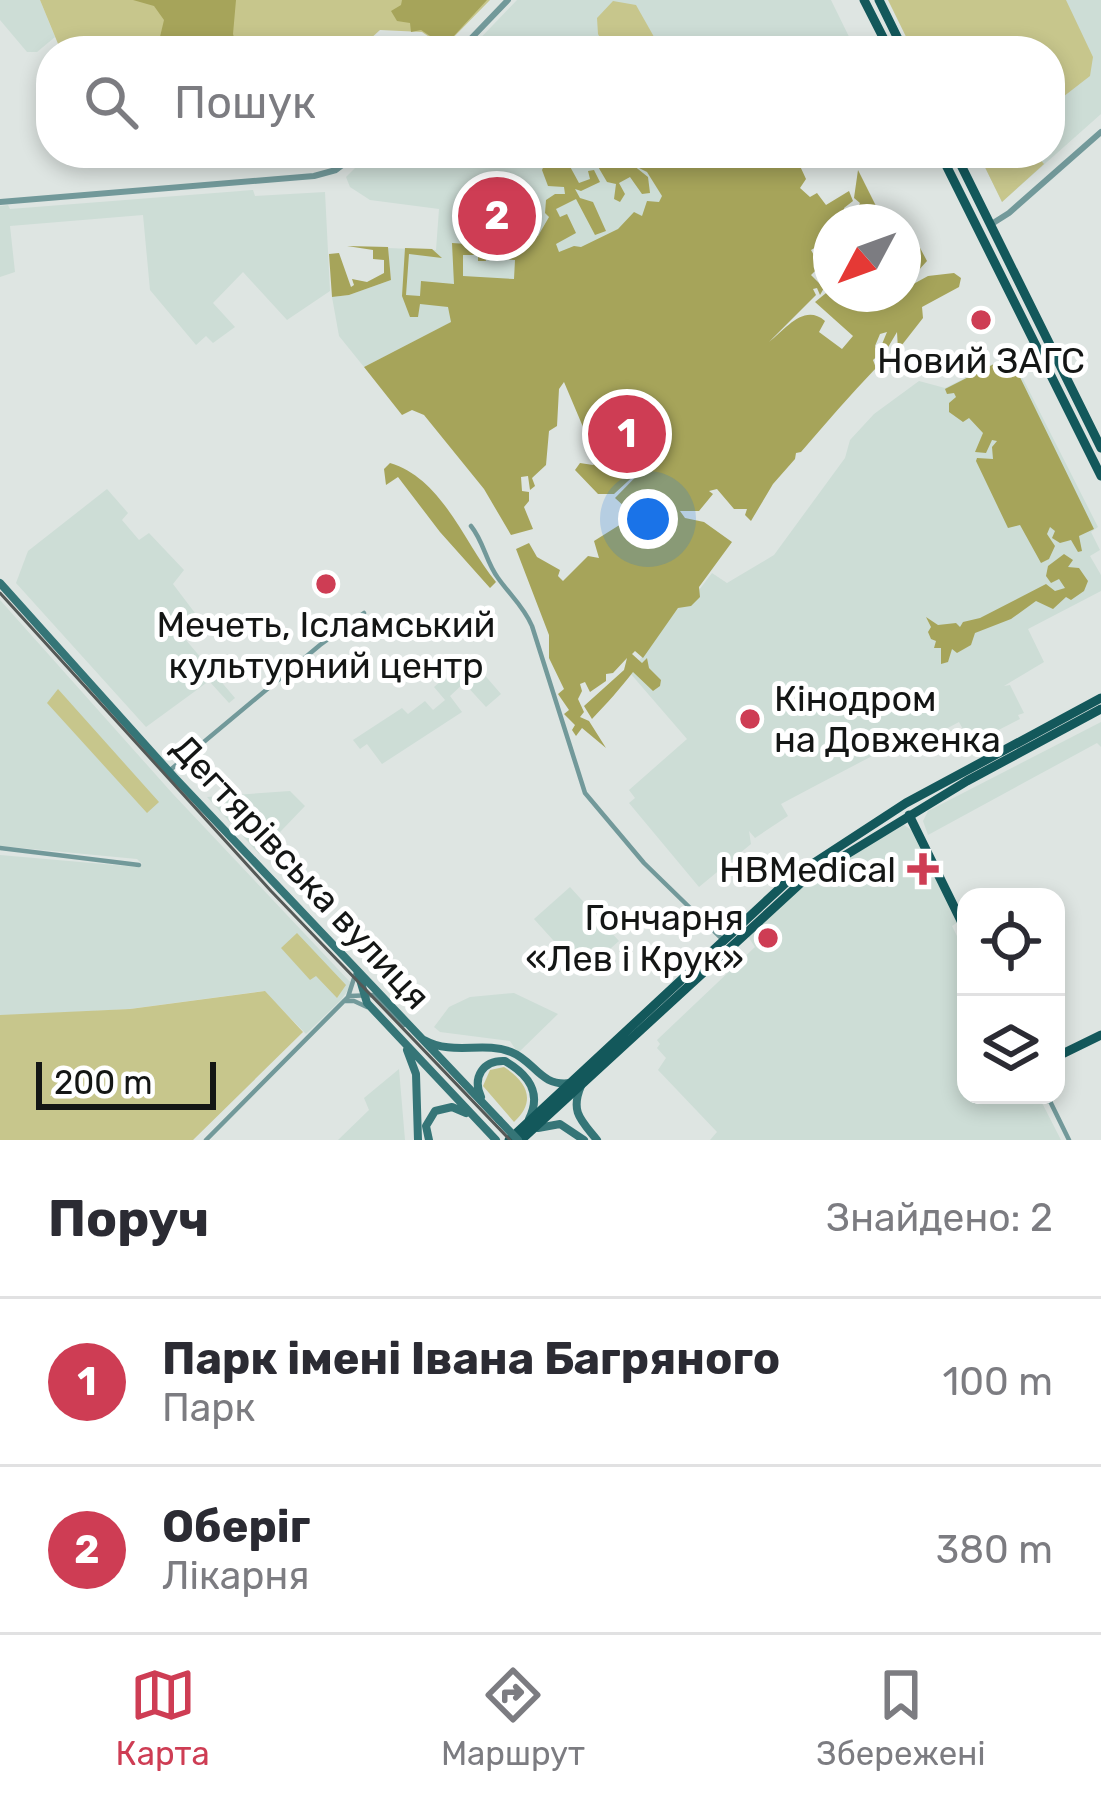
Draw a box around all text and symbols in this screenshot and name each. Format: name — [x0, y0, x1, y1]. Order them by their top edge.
search box — [36, 36, 1065, 168]
icon: search — [78, 69, 144, 135]
text: Пошук — [174, 76, 316, 129]
pin: 2 — [458, 171, 536, 261]
north arrow — [813, 204, 921, 312]
marker: Новий ЗАГС — [968, 307, 994, 333]
place label: Новий ЗАГС — [877, 339, 1085, 382]
pin: 1 — [588, 389, 666, 479]
your location — [618, 489, 678, 549]
marker: Мечеть, Ісламський культурний центр — [313, 571, 339, 597]
place label: Мечеть, Ісламський культурний центр — [156, 603, 496, 687]
place label: Кінодром на Довженка — [774, 677, 1001, 761]
marker: Кінодром на Довженка — [737, 706, 763, 732]
street label: Дегтярівська вулиця — [163, 726, 439, 1018]
place label: HBMedical — [719, 848, 896, 891]
marker: HBMedical — [907, 853, 939, 885]
map controls — [957, 888, 1065, 1104]
button: locate — [957, 888, 1065, 996]
place label: Гончарня «Лев і Крук» — [525, 896, 744, 980]
marker: Гончарня «Лев і Крук» — [755, 925, 781, 951]
button: layers — [957, 996, 1065, 1104]
scale bar — [36, 1056, 216, 1109]
text: 200 m — [54, 1063, 153, 1102]
text: Поруч — [48, 1188, 209, 1249]
text: Знайдено: 2 — [826, 1195, 1053, 1241]
text: Парк імені Івана Багряного — [162, 1332, 780, 1385]
text: 1 — [77, 1359, 97, 1405]
text: 100 m — [943, 1359, 1053, 1405]
text: Парк — [162, 1385, 256, 1431]
text: Оберіг — [162, 1500, 310, 1553]
text: 2 — [74, 1527, 100, 1573]
text: 380 m — [936, 1527, 1053, 1573]
text: Лікарня — [162, 1553, 310, 1599]
tab: Карта — [116, 1662, 210, 1773]
tab: Маршрут — [441, 1662, 585, 1773]
tab: Збережені — [816, 1662, 985, 1773]

